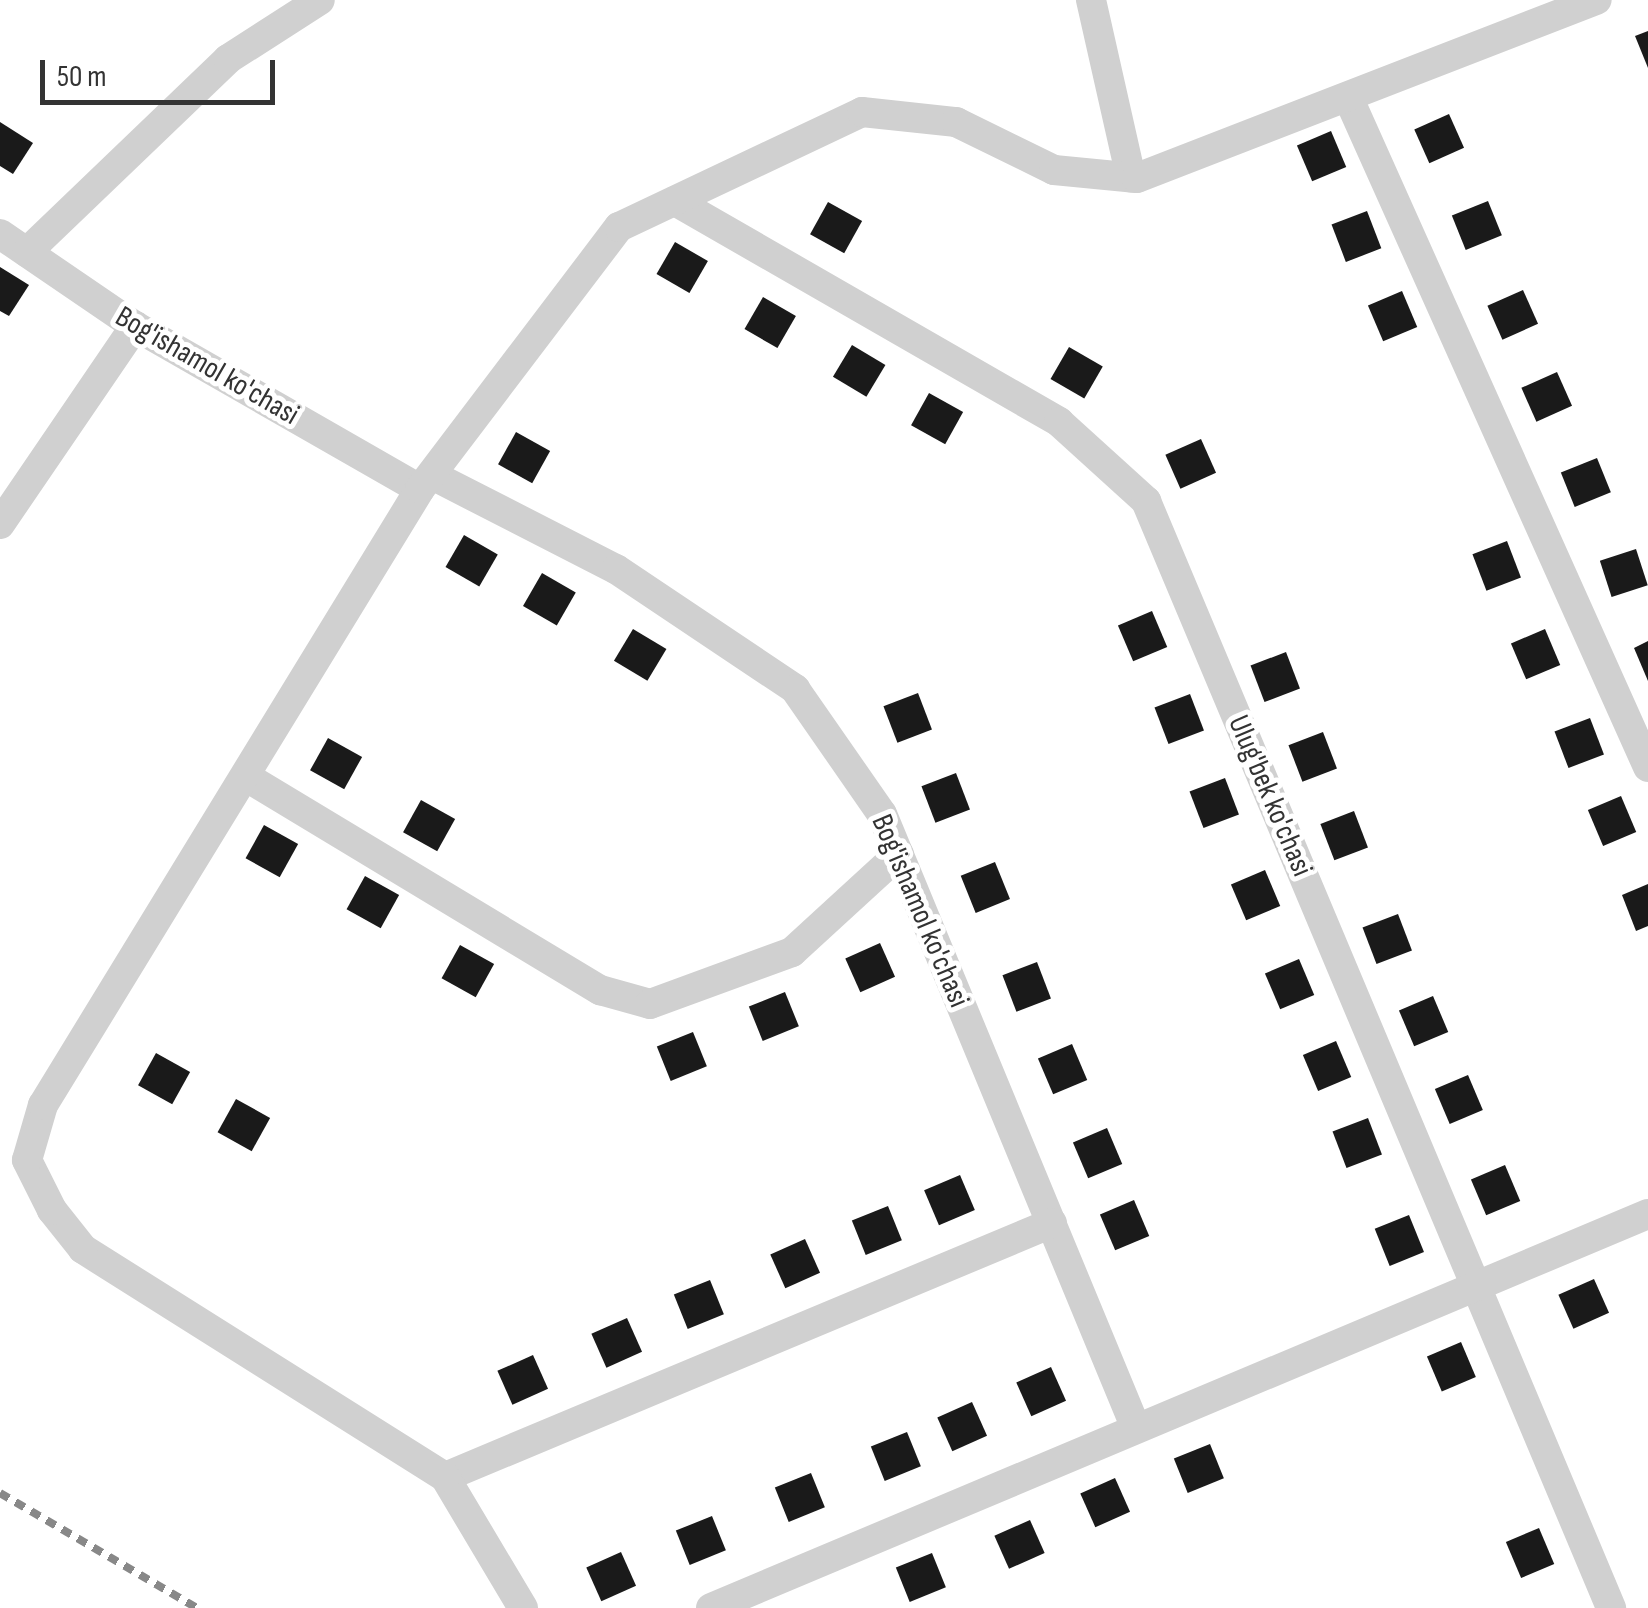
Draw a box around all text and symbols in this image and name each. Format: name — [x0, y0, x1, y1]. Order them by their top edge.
scale bar — [45, 40, 280, 102]
text: 50 m — [57, 59, 106, 95]
street label: Bog'ishamol ko'chasi — [109, 299, 305, 433]
street label: Ulug'bek ko'chasi — [1220, 710, 1320, 882]
street label: Bog'ishamol ko'chasi — [863, 809, 977, 1013]

